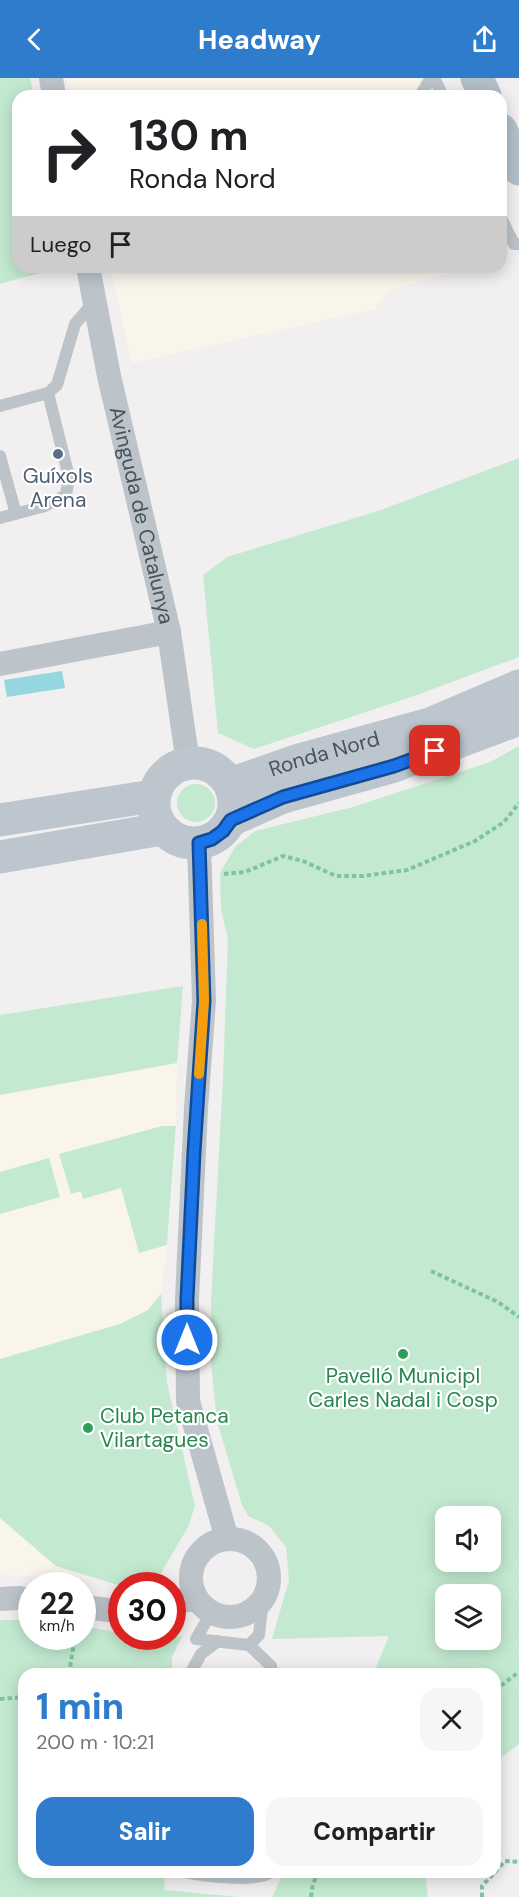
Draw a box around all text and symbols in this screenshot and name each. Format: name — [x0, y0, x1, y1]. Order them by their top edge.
text: Headway — [198, 22, 321, 57]
icon: back — [18, 23, 51, 56]
icon: share — [468, 23, 501, 56]
text: 130 m — [129, 108, 249, 163]
icon: right — [30, 114, 108, 192]
text: Ronda Nord — [129, 161, 276, 196]
icon: arrive — [104, 228, 137, 261]
text: Luego — [30, 230, 92, 259]
street label: Avinguda de Catalunya — [103, 404, 181, 627]
marker: Guíxols Arena — [51, 447, 65, 461]
place label: Guíxols Arena — [23, 462, 93, 514]
street label: Ronda Nord — [265, 725, 383, 783]
pin — [409, 725, 460, 776]
icon: arrive — [418, 734, 451, 767]
position arrow — [155, 1308, 219, 1372]
marker: Pavelló Municipl Carles Nadal i Cosp — [396, 1347, 410, 1361]
place label: Pavelló Municipl Carles Nadal i Cosp — [308, 1362, 498, 1414]
place label: Club Petanca Vilartagues — [100, 1402, 229, 1454]
marker: Club Petanca Vilartagues — [81, 1421, 95, 1435]
map controls — [435, 1506, 501, 1650]
button: sound — [435, 1506, 501, 1572]
speed limit sign: 30 — [108, 1572, 186, 1650]
text: 22 — [40, 1584, 74, 1623]
button: layers — [435, 1584, 501, 1650]
text: km/h — [39, 1616, 75, 1636]
text: 1 min — [36, 1683, 124, 1730]
button: close — [420, 1688, 483, 1751]
text: 200 m · 10:21 — [36, 1729, 154, 1755]
button: Salir — [36, 1797, 254, 1866]
button: Compartir — [266, 1797, 483, 1866]

